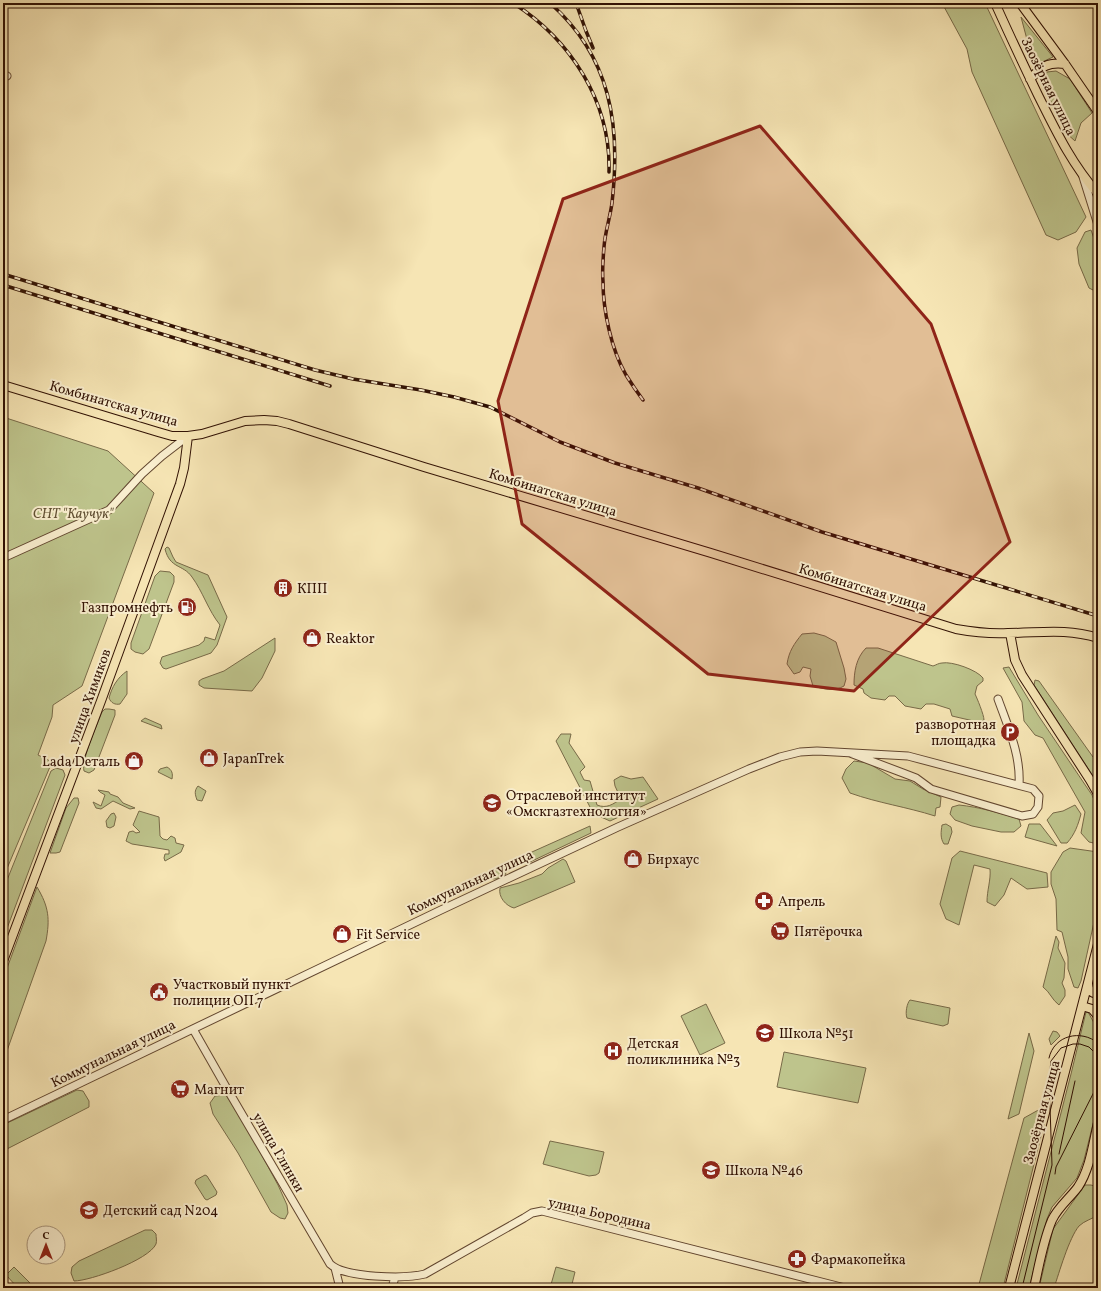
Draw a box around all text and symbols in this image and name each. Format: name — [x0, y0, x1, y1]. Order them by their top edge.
street label: Заозёрная улица — [1016, 34, 1080, 139]
street label: Комбинатская улица — [47, 377, 180, 432]
street label: Комбинатская улица — [486, 465, 619, 522]
park label: СНТ "Каучук" — [33, 505, 115, 524]
street label: Комбинатская улица — [796, 560, 929, 617]
building icon: КПП — [272, 577, 294, 599]
place label: КПП — [297, 580, 327, 599]
fuel station icon: Газпромнефть — [176, 596, 198, 618]
place label: Газпромнефть — [81, 599, 173, 618]
shop icon: Reaktor — [301, 627, 323, 649]
place label: Reaktor — [326, 630, 375, 649]
street label: улица Химиков — [64, 646, 116, 747]
place label: разворотная площадка — [915, 716, 996, 751]
parking icon: разворотная площадка — [999, 721, 1021, 743]
shop icon: JapanTrek — [198, 747, 220, 769]
shop icon: Lada Dеталь — [123, 750, 145, 772]
place label: JapanTrek — [223, 750, 285, 769]
place label: Lada Dеталь — [42, 753, 120, 772]
place label: Отраслевой институт «Омскгазтехнология» — [506, 787, 647, 822]
school or university icon: Отраслевой институт «Омскгазтехнология» — [481, 792, 503, 814]
street label: Коммунальная улица — [405, 846, 537, 921]
shop icon: Бирхаус — [622, 848, 644, 870]
place label: Бирхаус — [647, 851, 699, 870]
pharmacy icon: Апрель — [753, 890, 775, 912]
place label: Апрель — [778, 893, 825, 912]
supermarket icon: Пятёрочка — [769, 920, 791, 942]
shop icon: Fit Service — [331, 923, 353, 945]
place label: Пятёрочка — [794, 923, 863, 942]
place label: Fit Service — [356, 926, 420, 945]
place label: Участковый пункт полиции ОП 7 — [173, 976, 291, 1011]
public building icon: Участковый пункт полиции ОП 7 — [148, 981, 170, 1003]
street label: Коммунальная улица — [48, 1016, 179, 1093]
school or university icon: Школа №51 — [754, 1022, 776, 1044]
place label: Школа №51 — [779, 1025, 854, 1044]
place label: Детская поликлиника №3 — [627, 1035, 740, 1070]
hospital icon: Детская поликлиника №3 — [602, 1040, 624, 1062]
street label: Заозёрная улица — [1019, 1058, 1066, 1167]
supermarket icon: Магнит — [169, 1078, 191, 1100]
place label: Магнит — [194, 1081, 244, 1100]
street label: улица Глинки — [247, 1109, 308, 1197]
school or university icon: Школа №46 — [700, 1159, 722, 1181]
place label: Школа №46 — [725, 1162, 803, 1181]
street label: улица Бородина — [546, 1193, 653, 1236]
school or university icon: Детский сад N204 — [78, 1199, 100, 1221]
place label: Детский сад N204 — [103, 1202, 218, 1221]
north arrow — [26, 1225, 66, 1265]
text: С — [42, 1229, 50, 1244]
pharmacy icon: Фармакопейка — [786, 1248, 808, 1270]
place label: Фармакопейка — [811, 1251, 906, 1270]

